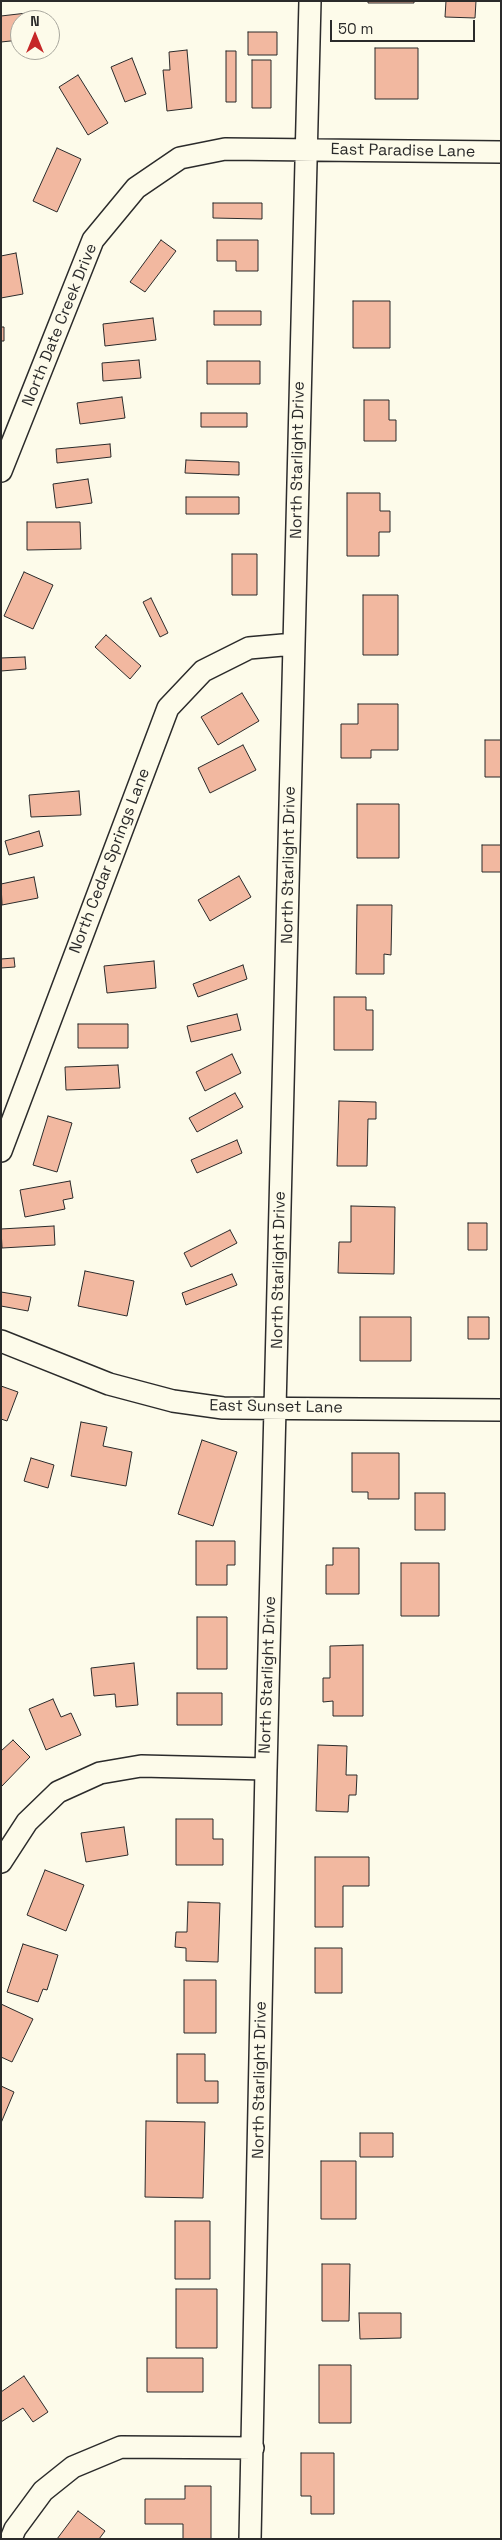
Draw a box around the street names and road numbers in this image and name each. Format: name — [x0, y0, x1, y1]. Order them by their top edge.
street label: East Paradise Lane — [330, 140, 476, 162]
street label: North Date Creek Drive — [19, 241, 101, 409]
street label: North Starlight Drive — [287, 381, 309, 539]
street label: North Cedar Springs Lane — [66, 766, 154, 956]
street label: North Starlight Drive — [278, 786, 300, 944]
street label: North Starlight Drive — [268, 1191, 290, 1349]
street label: East Sunset Lane — [209, 1396, 343, 1418]
street label: North Starlight Drive — [256, 1596, 280, 1754]
street label: North Starlight Drive — [249, 2001, 271, 2159]

